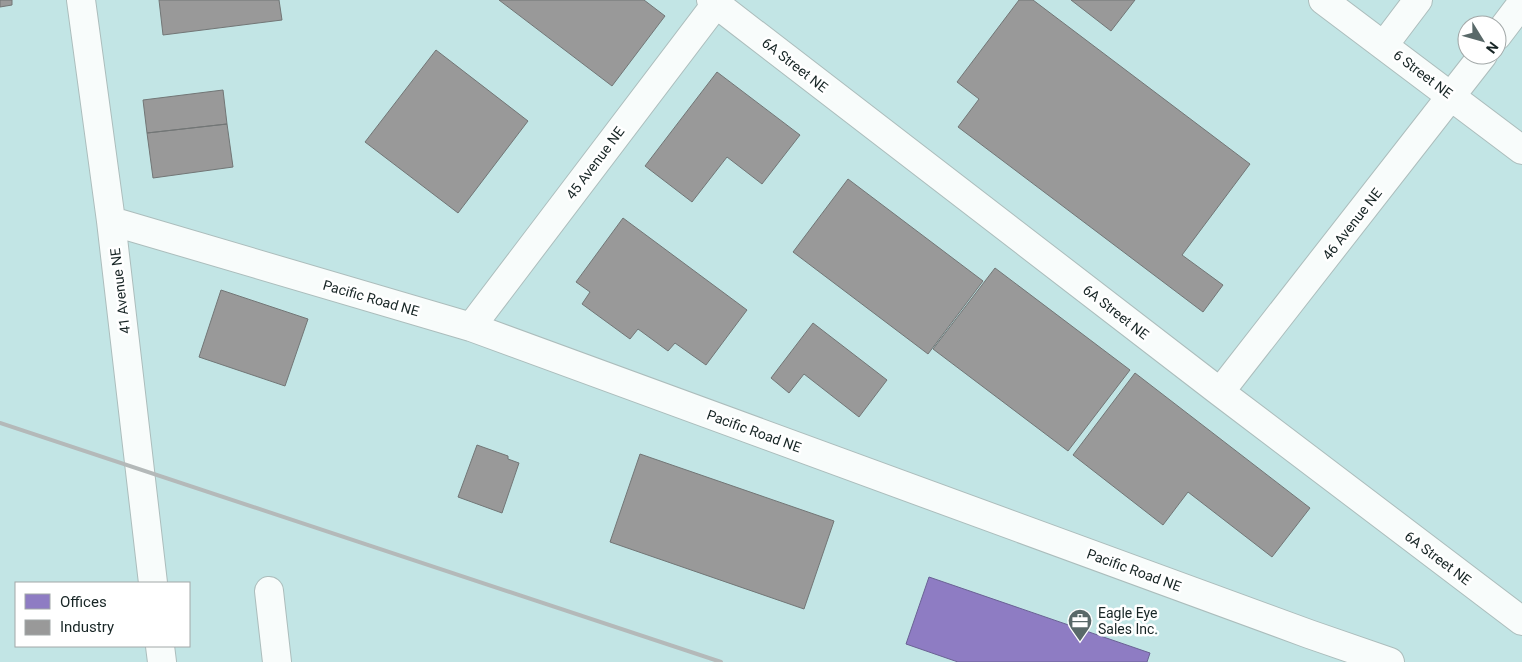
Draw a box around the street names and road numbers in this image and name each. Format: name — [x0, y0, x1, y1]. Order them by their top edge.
street label: 6A Street NE — [759, 34, 831, 96]
street label: 6 Street NE — [1390, 47, 1456, 101]
street label: 45 Avenue NE — [563, 124, 627, 202]
street label: 46 Avenue NE — [1319, 185, 1385, 263]
street label: 41 Avenue NE — [107, 247, 133, 335]
street label: Pacific Road NE — [321, 277, 421, 319]
street label: 6A Street NE — [1080, 281, 1152, 343]
street label: Pacific Road NE — [705, 407, 803, 455]
street label: 6A Street NE — [1402, 528, 1474, 588]
street label: Pacific Road NE — [1085, 546, 1183, 594]

